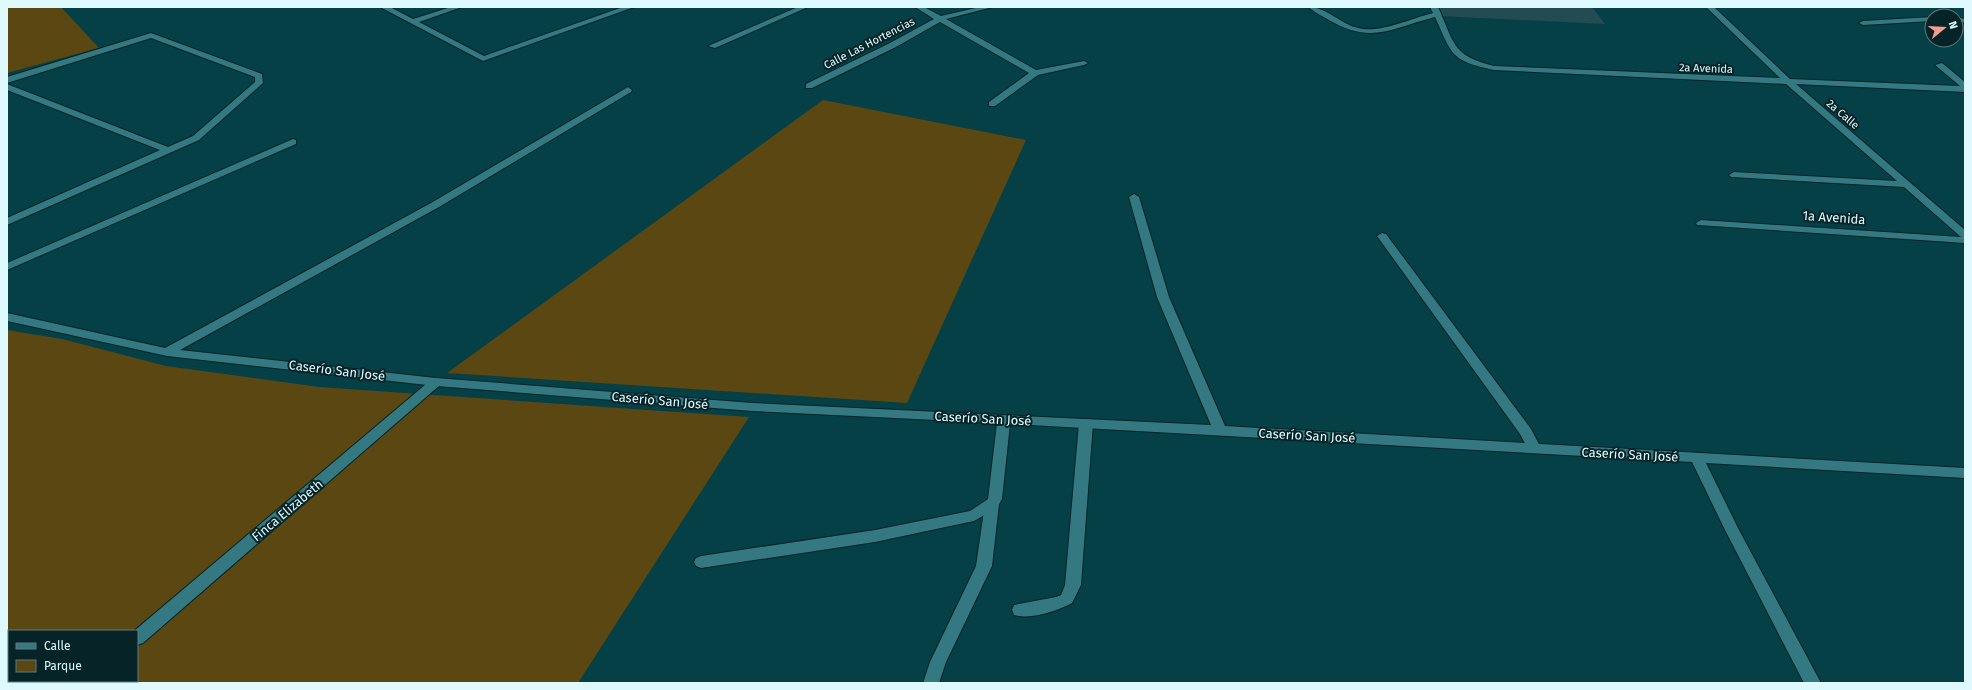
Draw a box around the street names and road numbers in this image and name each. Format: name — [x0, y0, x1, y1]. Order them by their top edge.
street label: Calle Las Hortencias — [822, 15, 917, 72]
street label: 2a Avenida — [1679, 61, 1733, 76]
street label: 2a Calle — [1824, 97, 1861, 132]
street label: 1a Avenida — [1802, 208, 1866, 227]
street label: Caserío San José — [288, 357, 386, 384]
street label: Caserío San José — [611, 389, 709, 412]
street label: Caserío San José — [934, 408, 1032, 429]
street label: Caserío San José — [1258, 425, 1356, 446]
street label: Caserío San José — [1581, 444, 1679, 465]
street label: Finca Elizabeth — [249, 476, 326, 544]

